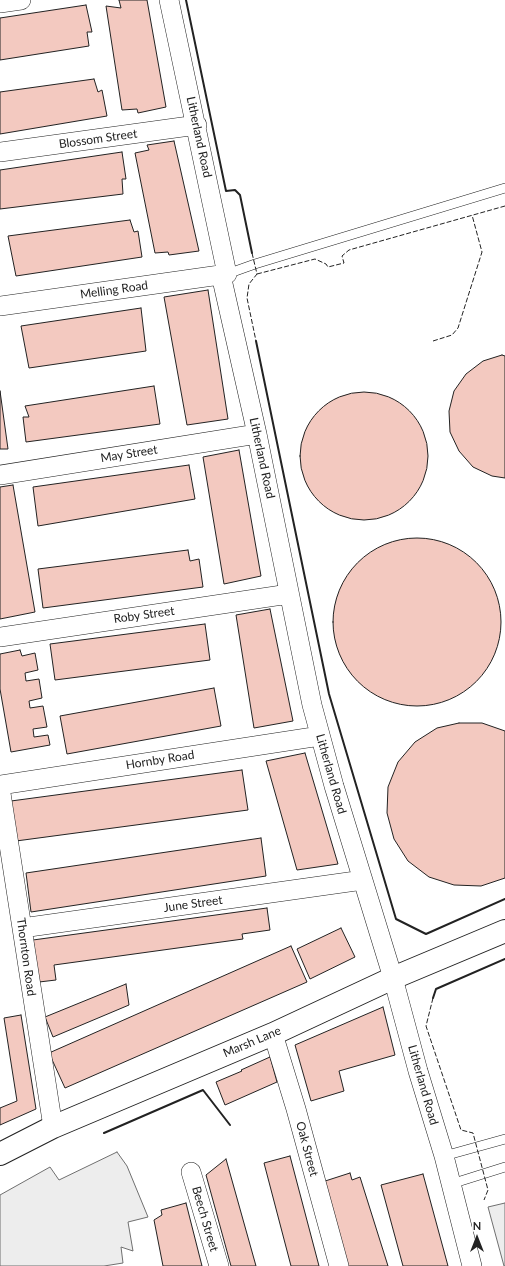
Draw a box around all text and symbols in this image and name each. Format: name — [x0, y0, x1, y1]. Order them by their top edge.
street label: Litherland Road — [183, 95, 215, 179]
street label: Blossom Street — [58, 126, 138, 152]
street label: Melling Road — [79, 278, 149, 302]
street label: Litherland Road — [246, 416, 278, 500]
street label: May Street — [99, 442, 159, 466]
street label: Roby Street — [113, 604, 175, 626]
street label: Litherland Road — [313, 732, 349, 816]
street label: Hornby Road — [125, 747, 195, 773]
street label: June Street — [163, 893, 223, 915]
street label: Thornton Road — [13, 917, 39, 997]
street label: Marsh Lane — [221, 1023, 283, 1061]
street label: Litherland Road — [405, 1043, 441, 1127]
street label: Oak Street — [293, 1120, 321, 1178]
street label: Beech Street — [189, 1185, 221, 1253]
north arrow — [457, 1218, 497, 1258]
text: N — [473, 1219, 481, 1232]

